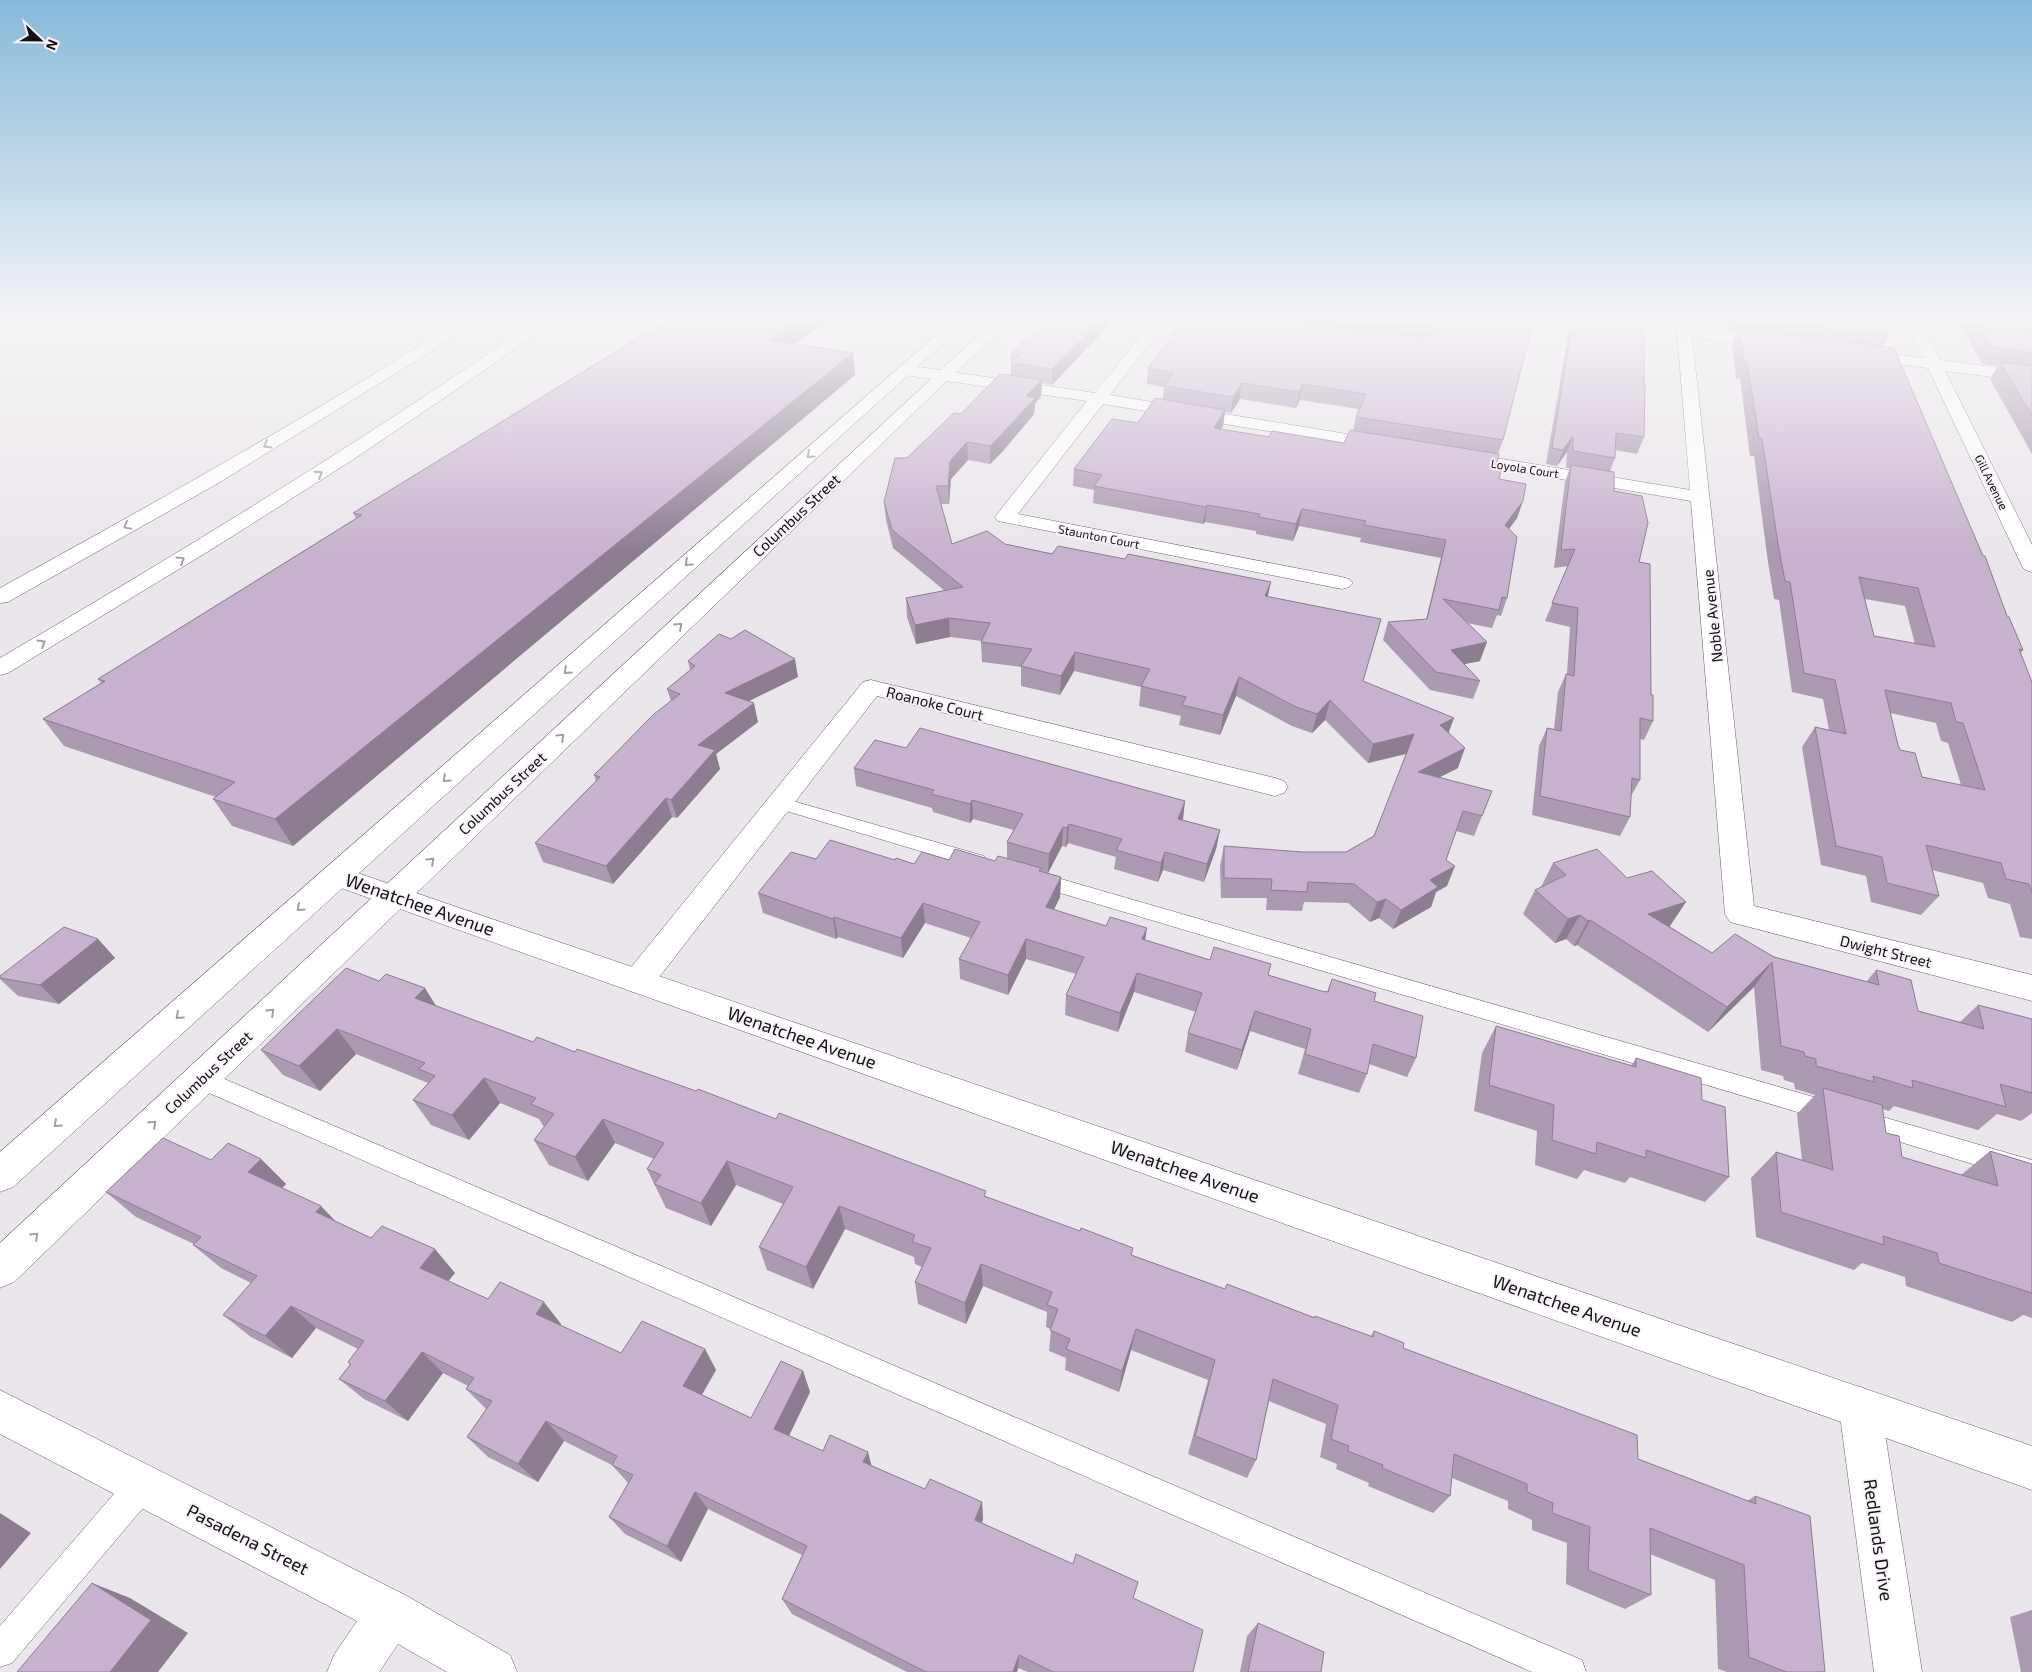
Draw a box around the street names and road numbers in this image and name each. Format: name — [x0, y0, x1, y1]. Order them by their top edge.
street label: Gill Avenue — [1973, 452, 2011, 512]
street label: Loyola Court — [1490, 456, 1560, 480]
street label: Columbus Street — [749, 470, 844, 560]
street label: Staunton Court — [1057, 521, 1141, 551]
street label: Noble Avenue — [1698, 569, 1726, 663]
street label: Roanoke Court — [885, 682, 986, 724]
street label: Columbus Street — [455, 748, 550, 838]
street label: Wenatchee Avenue — [343, 868, 497, 940]
street label: Dwight Street — [1838, 931, 1934, 971]
street label: Wenatchee Avenue — [725, 1001, 879, 1073]
street label: Columbus Street — [161, 1027, 256, 1117]
street label: Wenatchee Avenue — [1108, 1135, 1262, 1207]
street label: Wenatchee Avenue — [1490, 1269, 1644, 1341]
street label: Redlands Drive — [1860, 1478, 1898, 1602]
street label: Pasadena Street — [183, 1499, 313, 1579]

